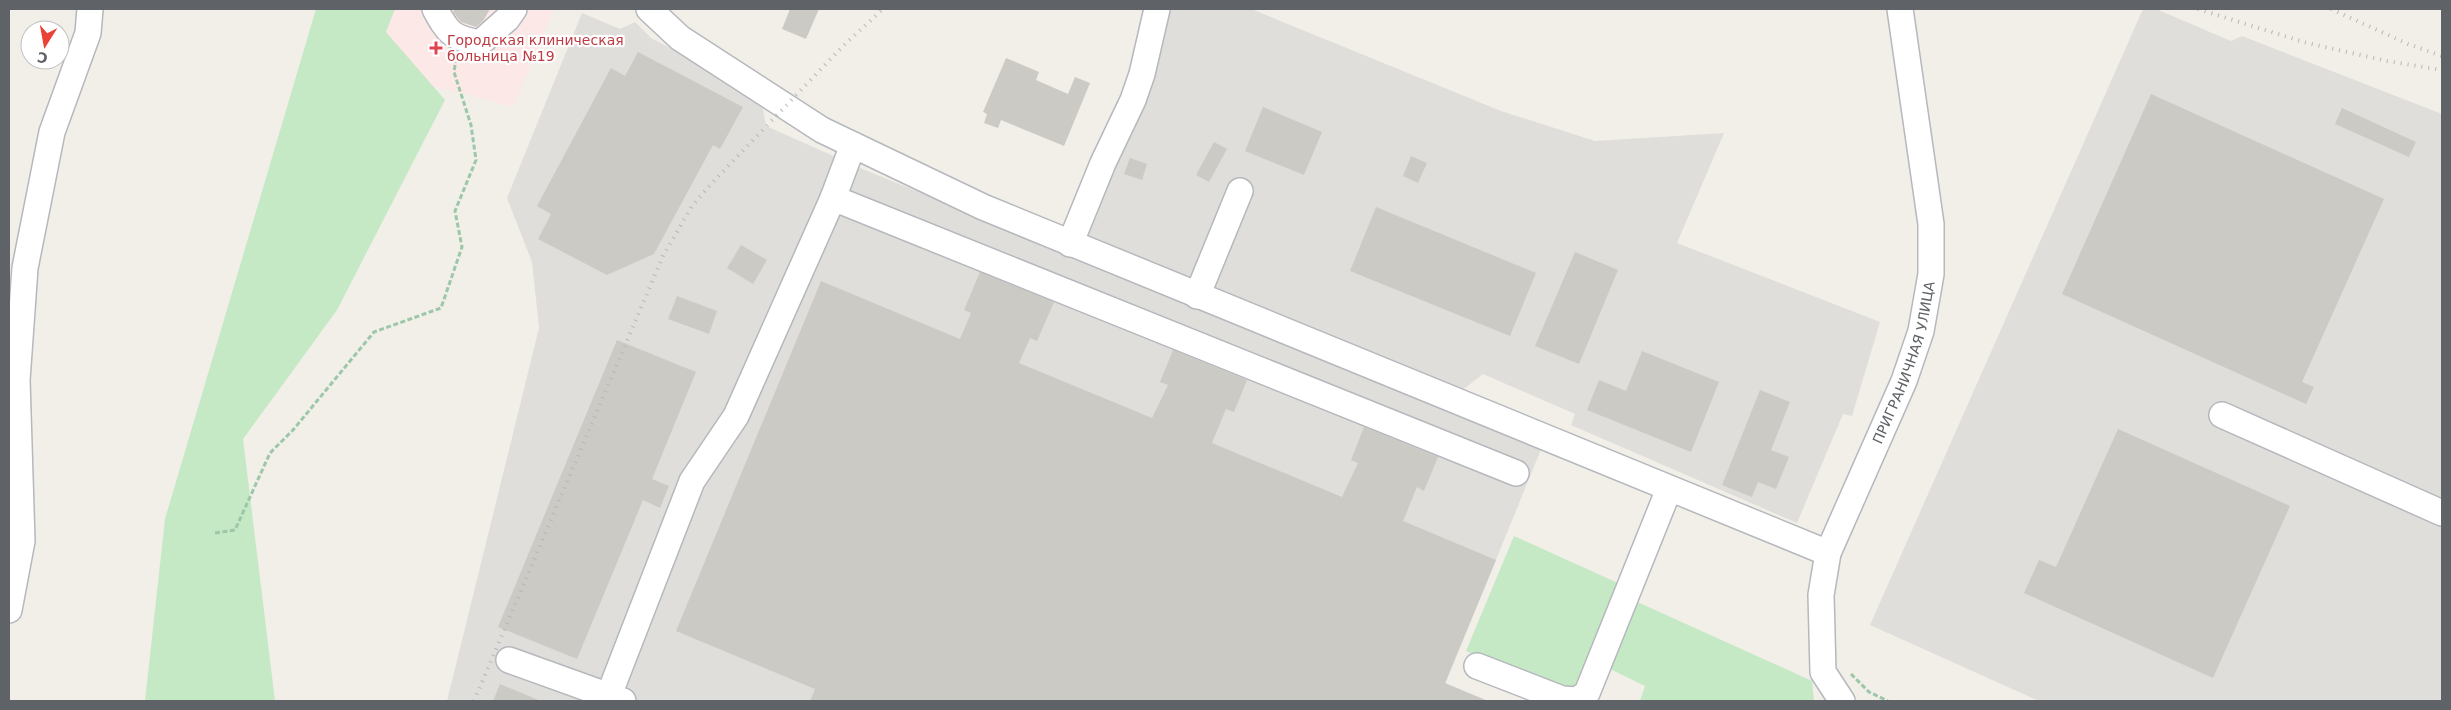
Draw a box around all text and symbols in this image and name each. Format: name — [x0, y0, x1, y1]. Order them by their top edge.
north arrow — [20, 20, 70, 70]
place label: Городская клиническая больница №19 — [447, 32, 624, 64]
marker: Городская клиническая больница №19 — [429, 41, 443, 55]
text: С — [36, 49, 49, 67]
street label: ПРИГРАНИЧНАЯ УЛИЦА — [1869, 280, 1938, 446]

